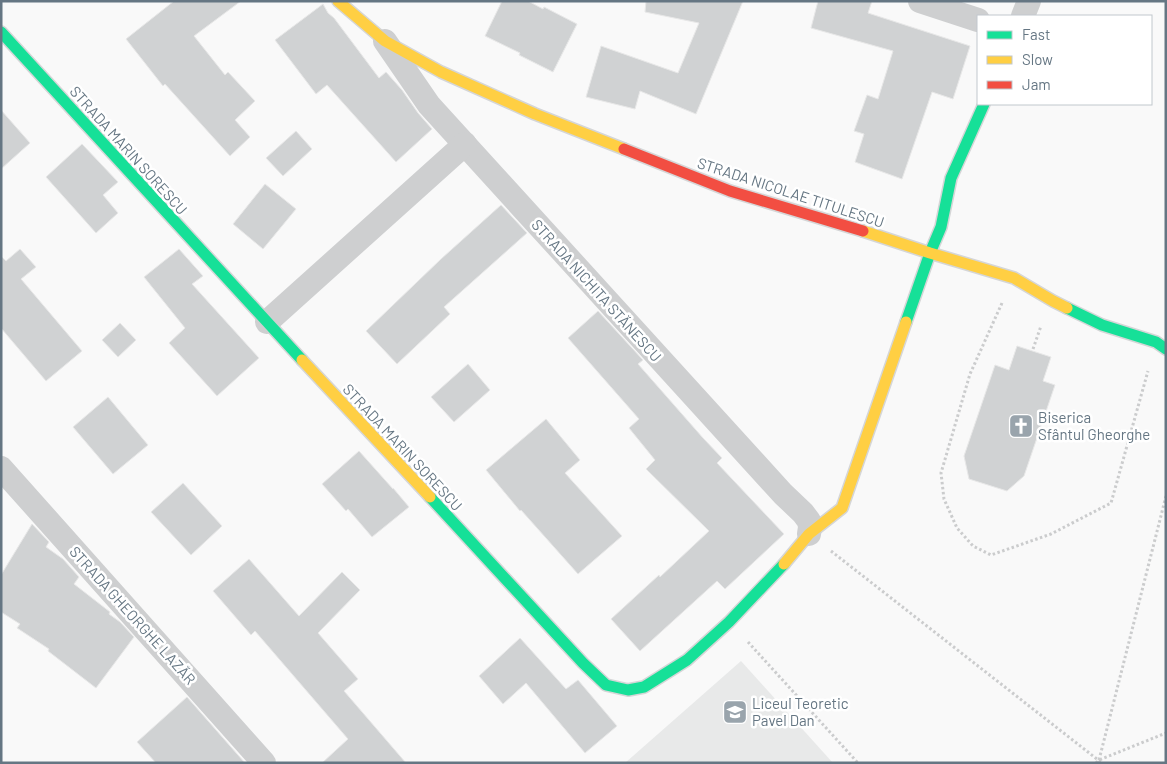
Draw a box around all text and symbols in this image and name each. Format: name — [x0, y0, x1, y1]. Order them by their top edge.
legend — [977, 15, 1152, 105]
text: Fast — [1022, 25, 1050, 43]
text: Slow — [1022, 50, 1053, 68]
text: Jam — [1022, 75, 1051, 93]
street label: STRADA MARIN SORESCU — [66, 82, 192, 218]
street label: STRADA NICOLAE TITULESCU — [695, 153, 887, 231]
street label: STRADA NICHITA STĂNESCU — [528, 215, 666, 365]
street label: STRADA MARIN SORESCU — [340, 380, 466, 514]
place label: Biserica Sfântul Gheorghe — [1038, 408, 1150, 443]
church icon: Biserica Sfântul Gheorghe — [1008, 413, 1034, 439]
street label: STRADA GHEORGHE LAZĂR — [66, 542, 200, 688]
place label: Liceul Teoretic Pavel Dan — [752, 694, 849, 729]
school or university icon: Liceul Teoretic Pavel Dan — [722, 699, 748, 725]

